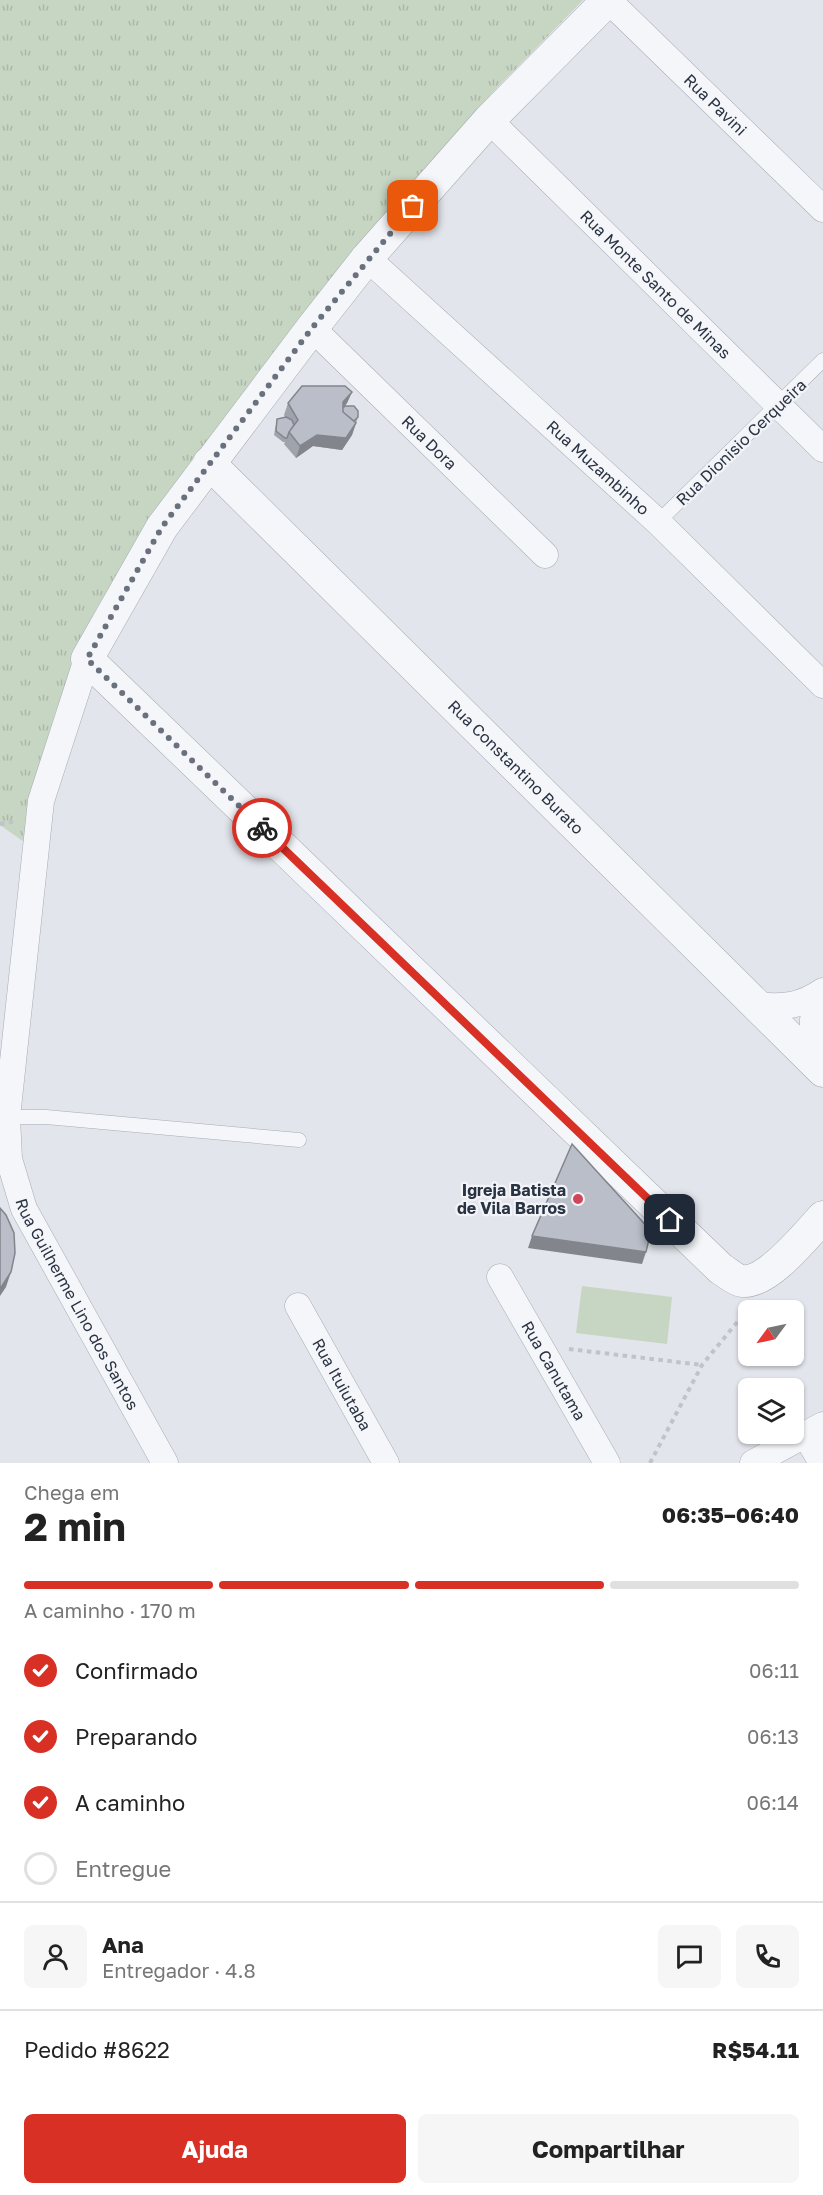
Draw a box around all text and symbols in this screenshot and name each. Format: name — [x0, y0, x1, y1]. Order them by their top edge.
street label: Rua Pavini — [680, 70, 751, 140]
pin — [387, 180, 438, 231]
icon: bag — [396, 189, 429, 222]
street label: Rua Monte Santo de Minas — [576, 206, 735, 363]
street label: Rua Dionisio Cerqueira — [672, 375, 810, 509]
street label: Rua Dora — [398, 411, 461, 474]
street label: Rua Muzambinho — [543, 416, 654, 519]
street label: Rua Constantino Burato — [444, 696, 588, 838]
courier — [232, 798, 292, 858]
icon: bike — [246, 812, 279, 845]
place label: Igreja Batista de Vila Barros — [457, 1180, 566, 1218]
marker: Igreja Batista de Vila Barros — [571, 1192, 585, 1206]
pin — [644, 1194, 695, 1245]
street label: Rua Guilherme Lino dos Santos — [11, 1196, 143, 1413]
icon: home — [653, 1203, 686, 1236]
north arrow — [738, 1300, 804, 1366]
map controls — [738, 1300, 804, 1444]
street label: Rua Canutama — [517, 1317, 590, 1424]
street label: Rua Ituiutaba — [308, 1335, 376, 1434]
button: layers — [738, 1378, 804, 1444]
text: Chega em — [24, 1480, 119, 1504]
text: 06:35–06:40 — [662, 1501, 799, 1528]
text: 2 min — [24, 1503, 126, 1550]
text: A caminho · 170 m — [24, 1598, 196, 1622]
icon: check — [24, 1654, 57, 1687]
text: Confirmado — [75, 1657, 198, 1684]
text: 06:11 — [749, 1658, 799, 1682]
icon: check — [24, 1720, 57, 1753]
text: Preparando — [75, 1723, 198, 1750]
text: 06:13 — [747, 1724, 799, 1748]
icon: check — [24, 1786, 57, 1819]
text: A caminho — [75, 1789, 185, 1816]
text: 06:14 — [747, 1790, 799, 1814]
text: Entregue — [75, 1855, 171, 1882]
button: person — [24, 1925, 87, 1988]
button: chat — [658, 1925, 721, 1988]
button: phone — [736, 1925, 799, 1988]
text: Ana — [102, 1931, 144, 1958]
text: Entregador · 4.8 — [102, 1958, 256, 1982]
text: Pedido #8622 — [24, 2036, 170, 2063]
text: R$54.11 — [712, 2036, 799, 2063]
button: Ajuda — [24, 2114, 406, 2183]
button: Compartilhar — [418, 2114, 799, 2183]

